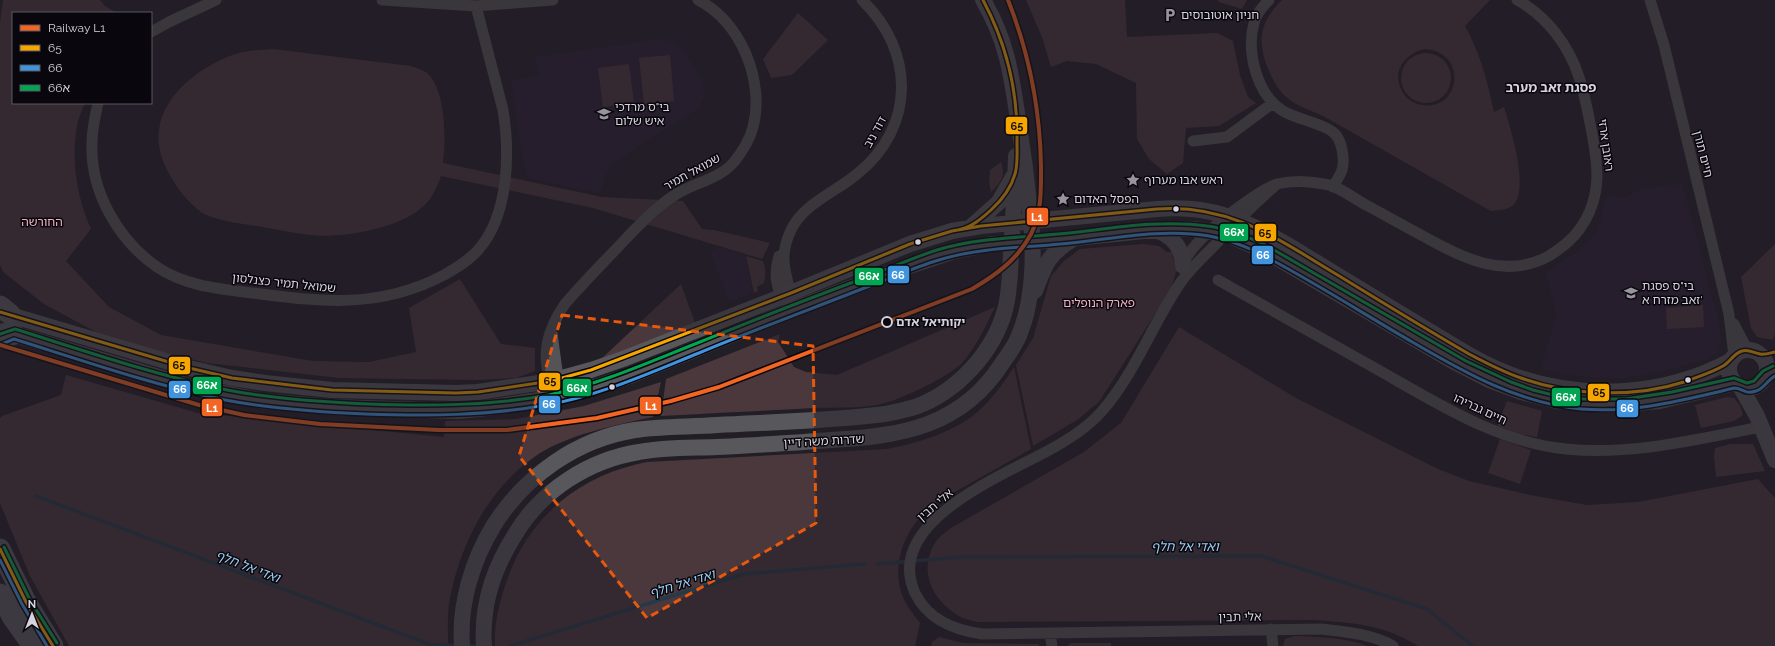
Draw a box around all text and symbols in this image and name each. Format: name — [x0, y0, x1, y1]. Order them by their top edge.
parking icon: חניון אוטובוסים — [1162, 7, 1178, 23]
place label: חניון אוטובוסים — [1181, 8, 1259, 22]
legend — [12, 12, 152, 104]
text: Railway L1 — [48, 21, 105, 35]
text: 65 — [48, 41, 62, 55]
text: 66 — [48, 61, 62, 75]
district label: פסגת זאב מערב — [1506, 80, 1596, 95]
text: 66א — [48, 81, 70, 95]
place label: בי"ס מרדכי איש שלום — [615, 100, 670, 128]
school or university icon: בי"ס מרדכי איש שלום — [596, 106, 612, 122]
street label: דוד ניב — [861, 113, 890, 150]
line badge: 65 — [1005, 116, 1028, 135]
street label: ראובן ארזי — [1595, 118, 1617, 172]
text: 65 — [1011, 120, 1023, 133]
street label: חיים תורן — [1690, 129, 1716, 179]
street label: שמואל תמיר — [661, 151, 723, 193]
place icon: ראש אבו מערוף — [1125, 172, 1141, 188]
place label: ראש אבו מערוף — [1144, 173, 1223, 187]
place icon: הפסל האדום — [1055, 191, 1071, 207]
place label: הפסל האדום — [1074, 192, 1139, 206]
unlabelled marker — [1171, 204, 1181, 214]
line badge: L1 — [1026, 207, 1049, 226]
text: L1 — [1031, 211, 1043, 224]
park label: החורשה — [21, 215, 63, 229]
line badge: 66א — [1219, 223, 1249, 242]
line badge: 65 — [1254, 223, 1277, 242]
text: 66א — [1224, 226, 1245, 239]
text: 65 — [1259, 227, 1271, 240]
unlabelled marker — [913, 237, 923, 247]
line badge: 66 — [1251, 245, 1274, 265]
text: 66 — [1256, 249, 1270, 262]
line badge: 66 — [887, 265, 910, 284]
line badge: 66א — [854, 267, 884, 286]
text: 66 — [891, 269, 905, 282]
text: 66א — [859, 270, 880, 283]
street label: שמואל תמיר כצנלסון — [231, 271, 337, 295]
place label: בי"ס פסגת זאב מזרח א' — [1642, 279, 1703, 307]
school or university icon: בי"ס פסגת זאב מזרח א' — [1623, 285, 1639, 301]
park label: פארק הנופלים — [1063, 296, 1135, 310]
place label: יקותיאל אדם — [896, 315, 965, 329]
marker: יקותיאל אדם — [881, 316, 893, 328]
line badge: 65 — [168, 356, 191, 375]
text: 65 — [173, 359, 185, 372]
line badge: 65 — [538, 372, 561, 391]
text: 65 — [544, 375, 556, 388]
unlabelled marker — [1683, 375, 1693, 385]
line badge: 66א — [192, 376, 222, 395]
line badge: 66א — [562, 378, 592, 397]
text: 66א — [197, 379, 218, 392]
line badge: 66 — [168, 380, 191, 399]
text: 66א — [567, 382, 588, 395]
unlabelled marker — [607, 382, 617, 392]
text: 66 — [173, 383, 187, 396]
line badge: 65 — [1587, 383, 1610, 402]
text: 65 — [1593, 386, 1605, 399]
line badge: 66א — [1551, 387, 1581, 407]
street label: חיים גבריהו — [1451, 390, 1509, 428]
text: 66א — [1556, 391, 1577, 404]
line badge: 66 — [538, 395, 561, 414]
line badge: L1 — [639, 396, 662, 415]
line badge: L1 — [201, 398, 223, 417]
text: 66 — [542, 398, 556, 411]
line badge: 66 — [1616, 399, 1639, 418]
text: L1 — [645, 400, 657, 413]
text: L1 — [206, 402, 218, 415]
text: 66 — [1620, 402, 1634, 415]
street label: שדרות משה דיין — [783, 432, 865, 450]
street label: אלי תבין — [914, 485, 956, 524]
water label: ואדי אל חלף — [1151, 539, 1220, 554]
water label: ואדי אל חלף — [214, 547, 283, 586]
water label: ואדי אל חלף — [648, 566, 718, 600]
north arrow — [12, 594, 52, 634]
text: N — [28, 598, 36, 611]
street label: אלי תבין — [1218, 610, 1262, 624]

